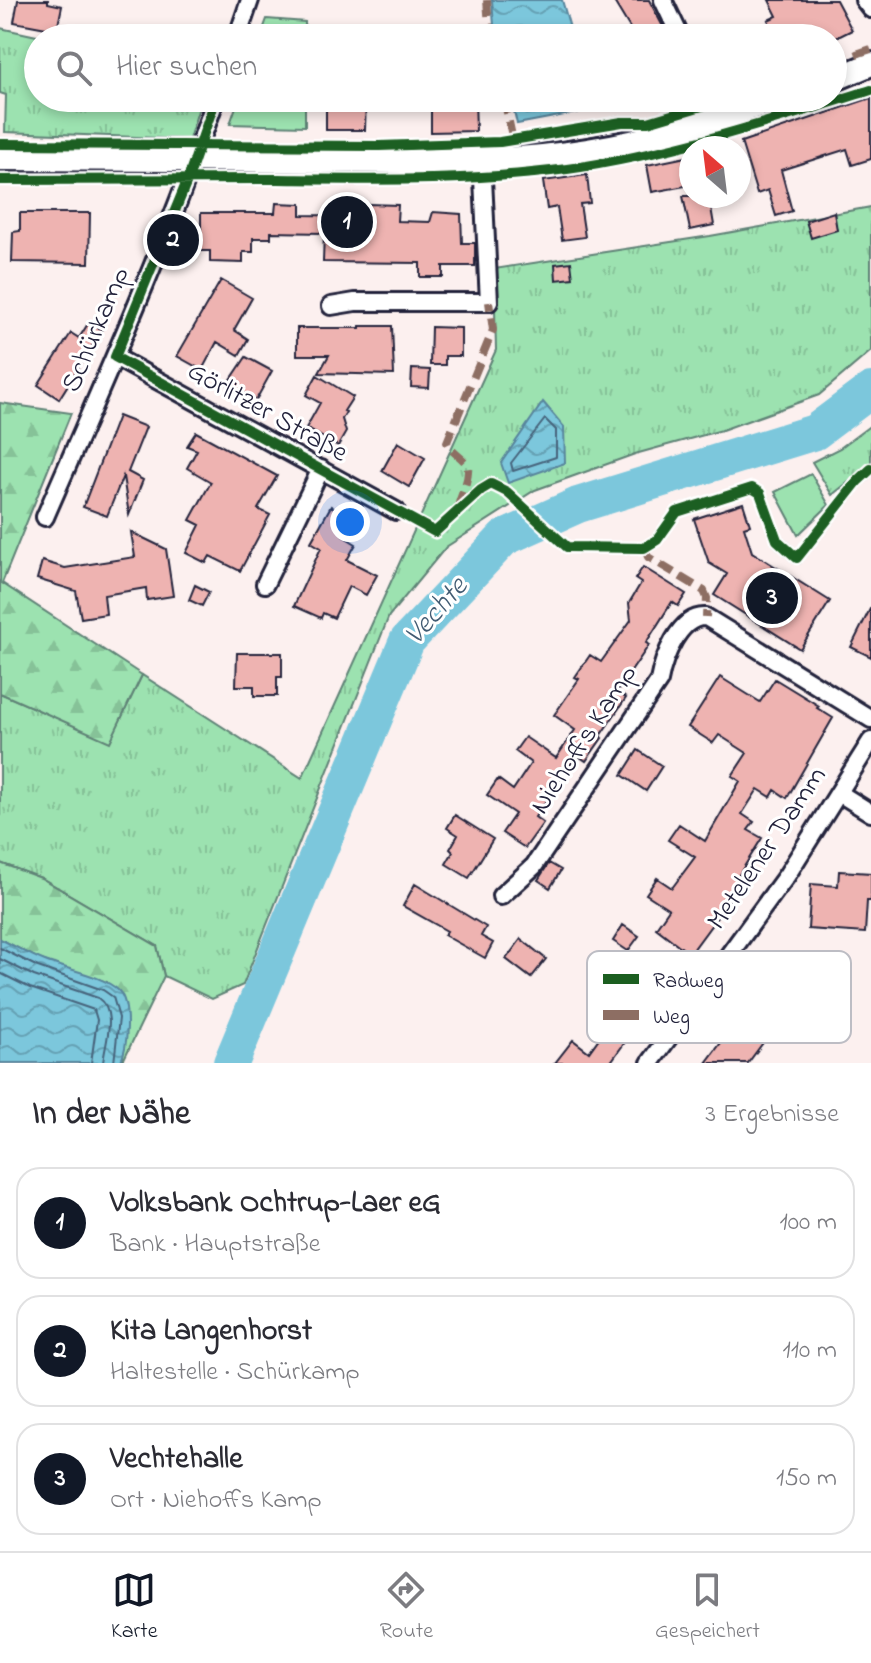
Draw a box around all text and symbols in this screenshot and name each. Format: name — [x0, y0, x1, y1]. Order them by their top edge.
search box — [24, 24, 847, 112]
icon: search — [52, 46, 96, 90]
text: Hier suchen — [116, 46, 257, 90]
north arrow — [679, 136, 751, 208]
pin: 1 — [321, 192, 373, 252]
pin: 2 — [147, 210, 199, 270]
street label: Schürkamp — [52, 261, 142, 399]
street label: Görlitzer Straße — [179, 352, 355, 474]
your location — [330, 502, 370, 542]
water label: Vechte — [395, 567, 480, 656]
pin: 3 — [746, 568, 798, 628]
street label: Niehoffs Kamp — [521, 657, 649, 823]
street label: Metelener Damm — [698, 759, 838, 939]
legend — [587, 951, 851, 1043]
text: Radweg — [653, 966, 724, 999]
text: Weg — [653, 1002, 690, 1035]
text: In der Nähe — [32, 1090, 190, 1140]
text: 3 Ergebnisse — [705, 1096, 839, 1134]
text: Volksbank Ochtrup-Laer eG — [110, 1182, 441, 1226]
text: 1 — [56, 1204, 64, 1242]
text: 100 m — [780, 1204, 837, 1242]
text: Bank · Hauptstraße — [110, 1226, 320, 1264]
text: Kita Langenhorst — [110, 1310, 312, 1354]
text: 2 — [54, 1332, 66, 1370]
text: 110 m — [783, 1332, 837, 1370]
text: Haltestelle · Schürkamp — [110, 1354, 360, 1392]
text: Vechtehalle — [110, 1438, 243, 1482]
text: 3 — [55, 1460, 65, 1498]
text: 150 m — [776, 1460, 837, 1498]
text: Ort · Niehoffs Kamp — [110, 1482, 322, 1520]
tab: Karte — [111, 1568, 158, 1648]
tab: Route — [380, 1568, 433, 1648]
tab: Gespeichert — [655, 1568, 760, 1648]

